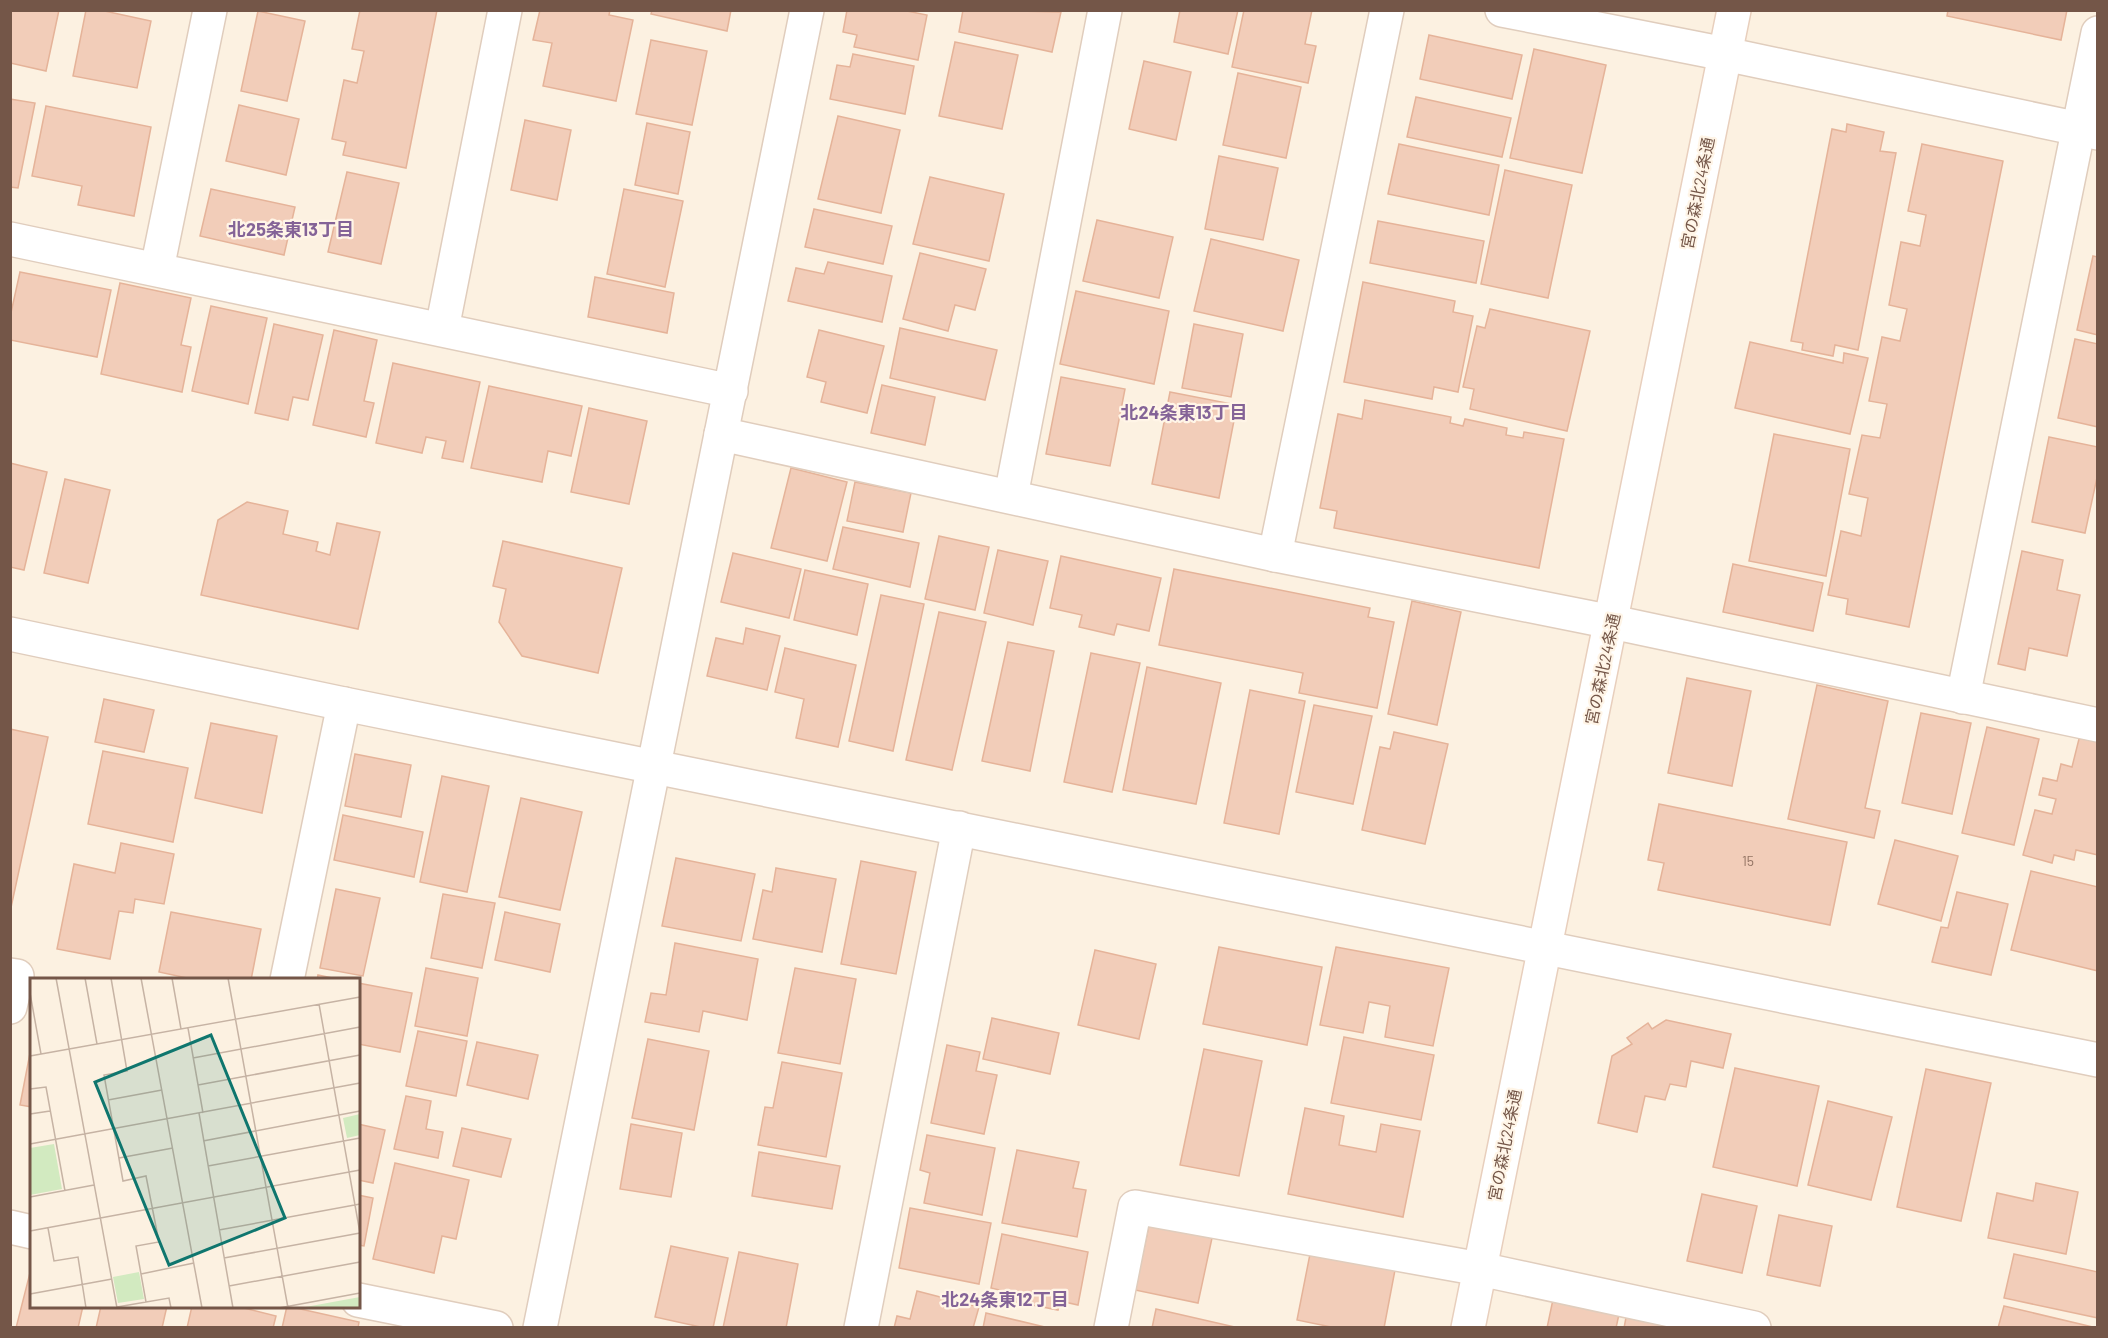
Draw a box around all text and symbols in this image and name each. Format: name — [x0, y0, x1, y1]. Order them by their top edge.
street label: 宮の森北24条通 — [1677, 136, 1717, 250]
district label: 北25条東13丁目 — [228, 218, 354, 240]
district label: 北24条東13丁目 — [1120, 401, 1248, 423]
street label: 宮の森北24条通 — [1581, 612, 1623, 726]
house number: 15 — [1742, 852, 1754, 869]
inset map — [30, 978, 360, 1308]
street label: 宮の森北24条通 — [1484, 1088, 1524, 1202]
district label: 北24条東12丁目 — [941, 1288, 1069, 1310]

